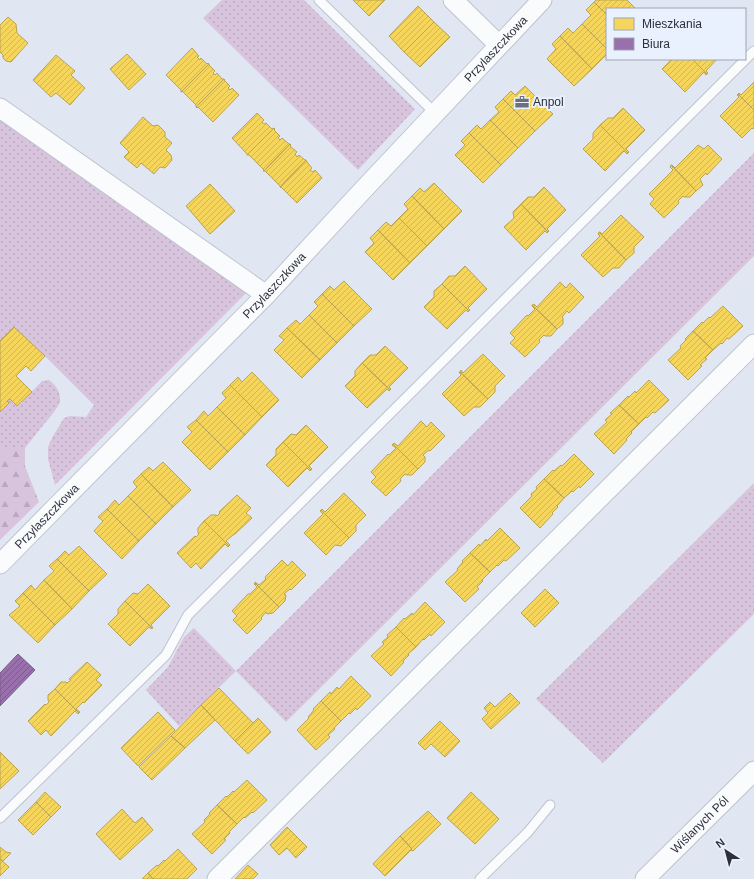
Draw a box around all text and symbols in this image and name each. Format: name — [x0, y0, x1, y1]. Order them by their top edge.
legend — [606, 8, 746, 60]
street label: Przylaszczkowa — [461, 13, 530, 85]
text: Mieszkania — [642, 17, 702, 31]
text: Biura — [642, 37, 670, 51]
office icon: Anpol — [514, 94, 530, 110]
place label: Anpol — [533, 95, 564, 109]
street label: Przylaszczkowa — [240, 249, 309, 321]
street label: Przylaszczkowa — [12, 481, 82, 552]
street label: Wiślanych Pól — [668, 793, 731, 856]
north arrow — [706, 831, 746, 871]
text: N — [713, 836, 727, 850]

